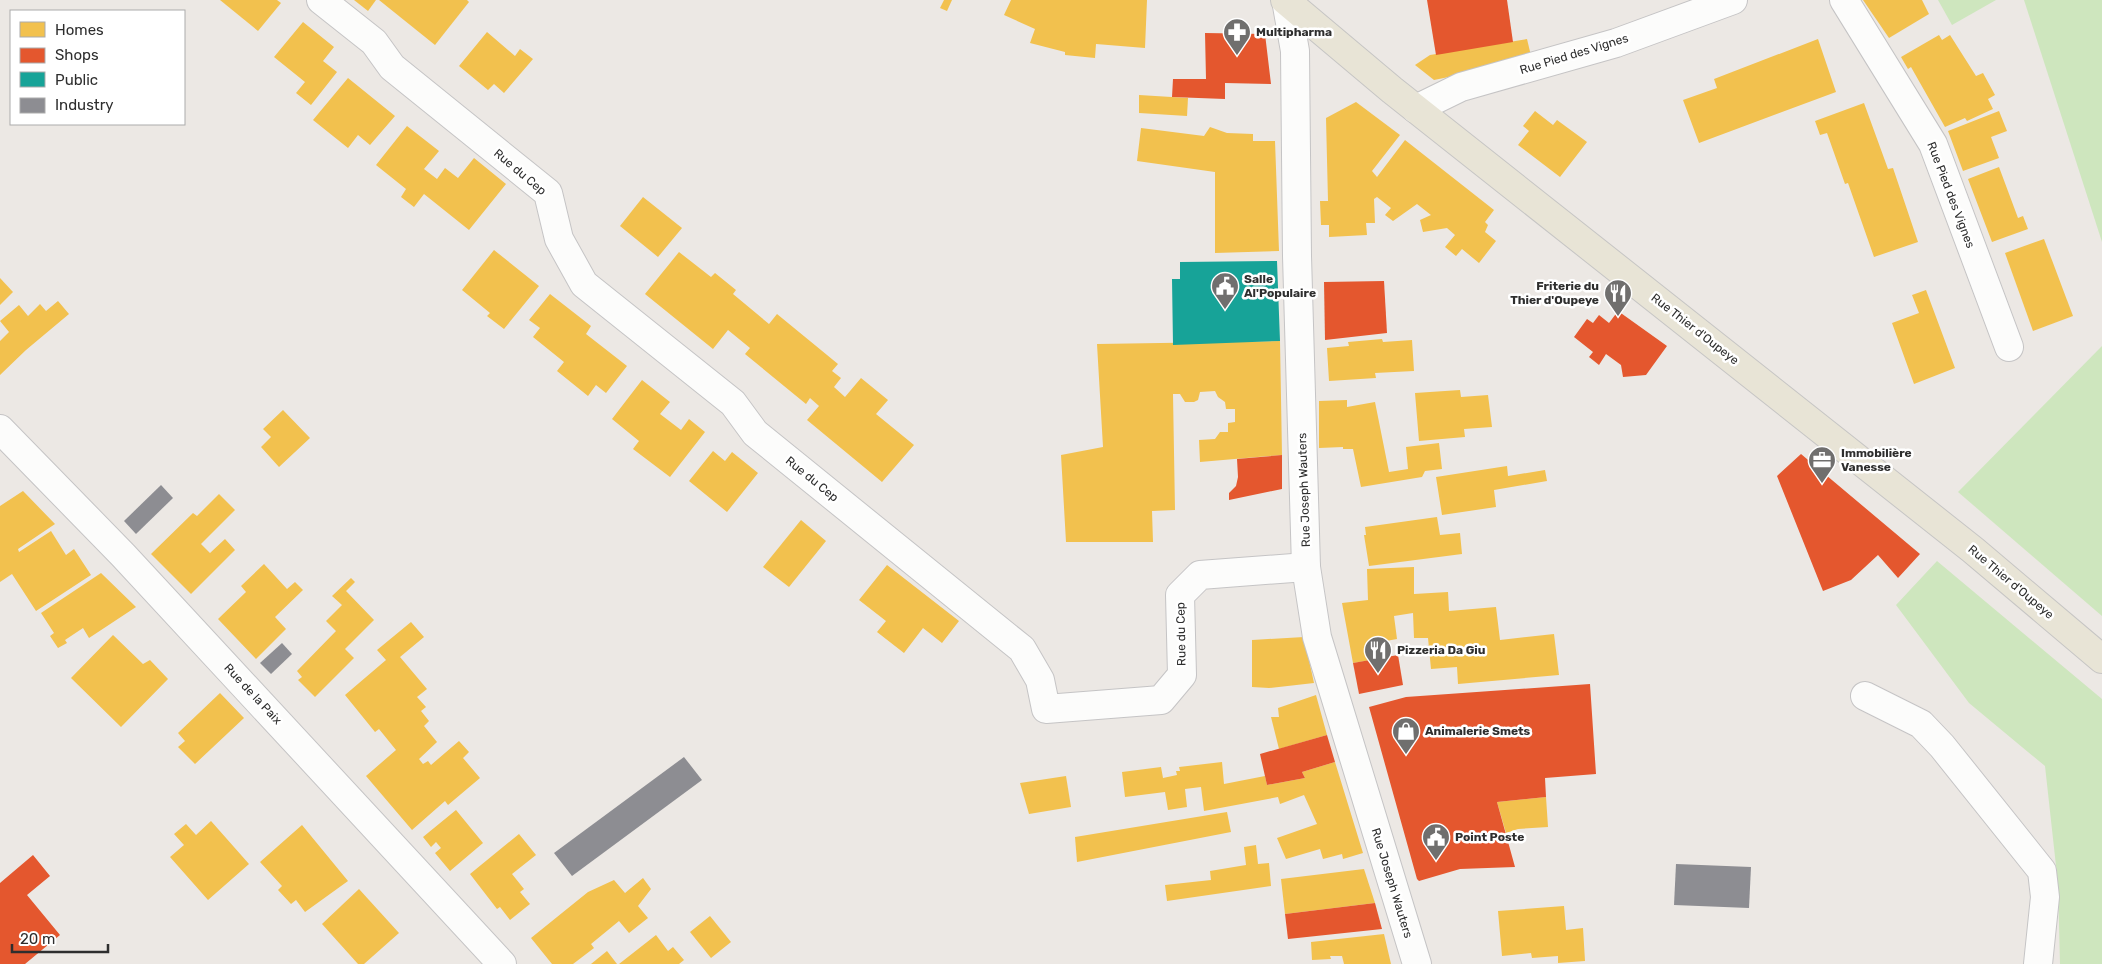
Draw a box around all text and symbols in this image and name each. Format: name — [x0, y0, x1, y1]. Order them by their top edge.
legend — [10, 10, 185, 125]
pharmacy icon: Multipharma — [1222, 17, 1252, 56]
text: Homes — [55, 21, 104, 39]
place label: Multipharma — [1256, 25, 1332, 39]
street label: Rue Pied des Vignes — [1518, 31, 1630, 77]
text: Shops — [55, 46, 99, 64]
text: Public — [55, 71, 98, 89]
text: Industry — [55, 96, 114, 114]
street label: Rue Pied des Vignes — [1924, 140, 1978, 250]
street label: Rue du Cep — [491, 146, 549, 198]
public building icon: Salle Al'Populaire — [1210, 271, 1240, 310]
place label: Salle Al'Populaire — [1244, 272, 1316, 300]
restaurant icon: Friterie du Thier d'Oupeye — [1603, 278, 1633, 317]
place label: Friterie du Thier d'Oupeye — [1510, 279, 1599, 307]
street label: Rue Thier d'Oupeye — [1648, 290, 1742, 368]
street label: Rue Joseph Wauters — [1295, 433, 1313, 547]
office icon: Immobilière Vanesse — [1807, 445, 1837, 484]
place label: Immobilière Vanesse — [1841, 446, 1912, 474]
street label: Rue du Cep — [783, 453, 841, 505]
street label: Rue Thier d'Oupeye — [1965, 542, 2057, 622]
street label: Rue du Cep — [1173, 602, 1189, 666]
restaurant icon: Pizzeria Da Giu — [1363, 635, 1393, 674]
place label: Pizzeria Da Giu — [1397, 643, 1485, 657]
street label: Rue de la Paix — [221, 661, 285, 728]
shop icon: Animalerie Smets — [1391, 716, 1421, 755]
place label: Animalerie Smets — [1425, 724, 1531, 738]
public building icon: Point Poste — [1421, 822, 1451, 861]
street label: Rue Joseph Wauters — [1369, 826, 1415, 940]
place label: Point Poste — [1455, 830, 1524, 844]
scale bar — [12, 922, 109, 954]
text: 20 m — [20, 930, 55, 948]

